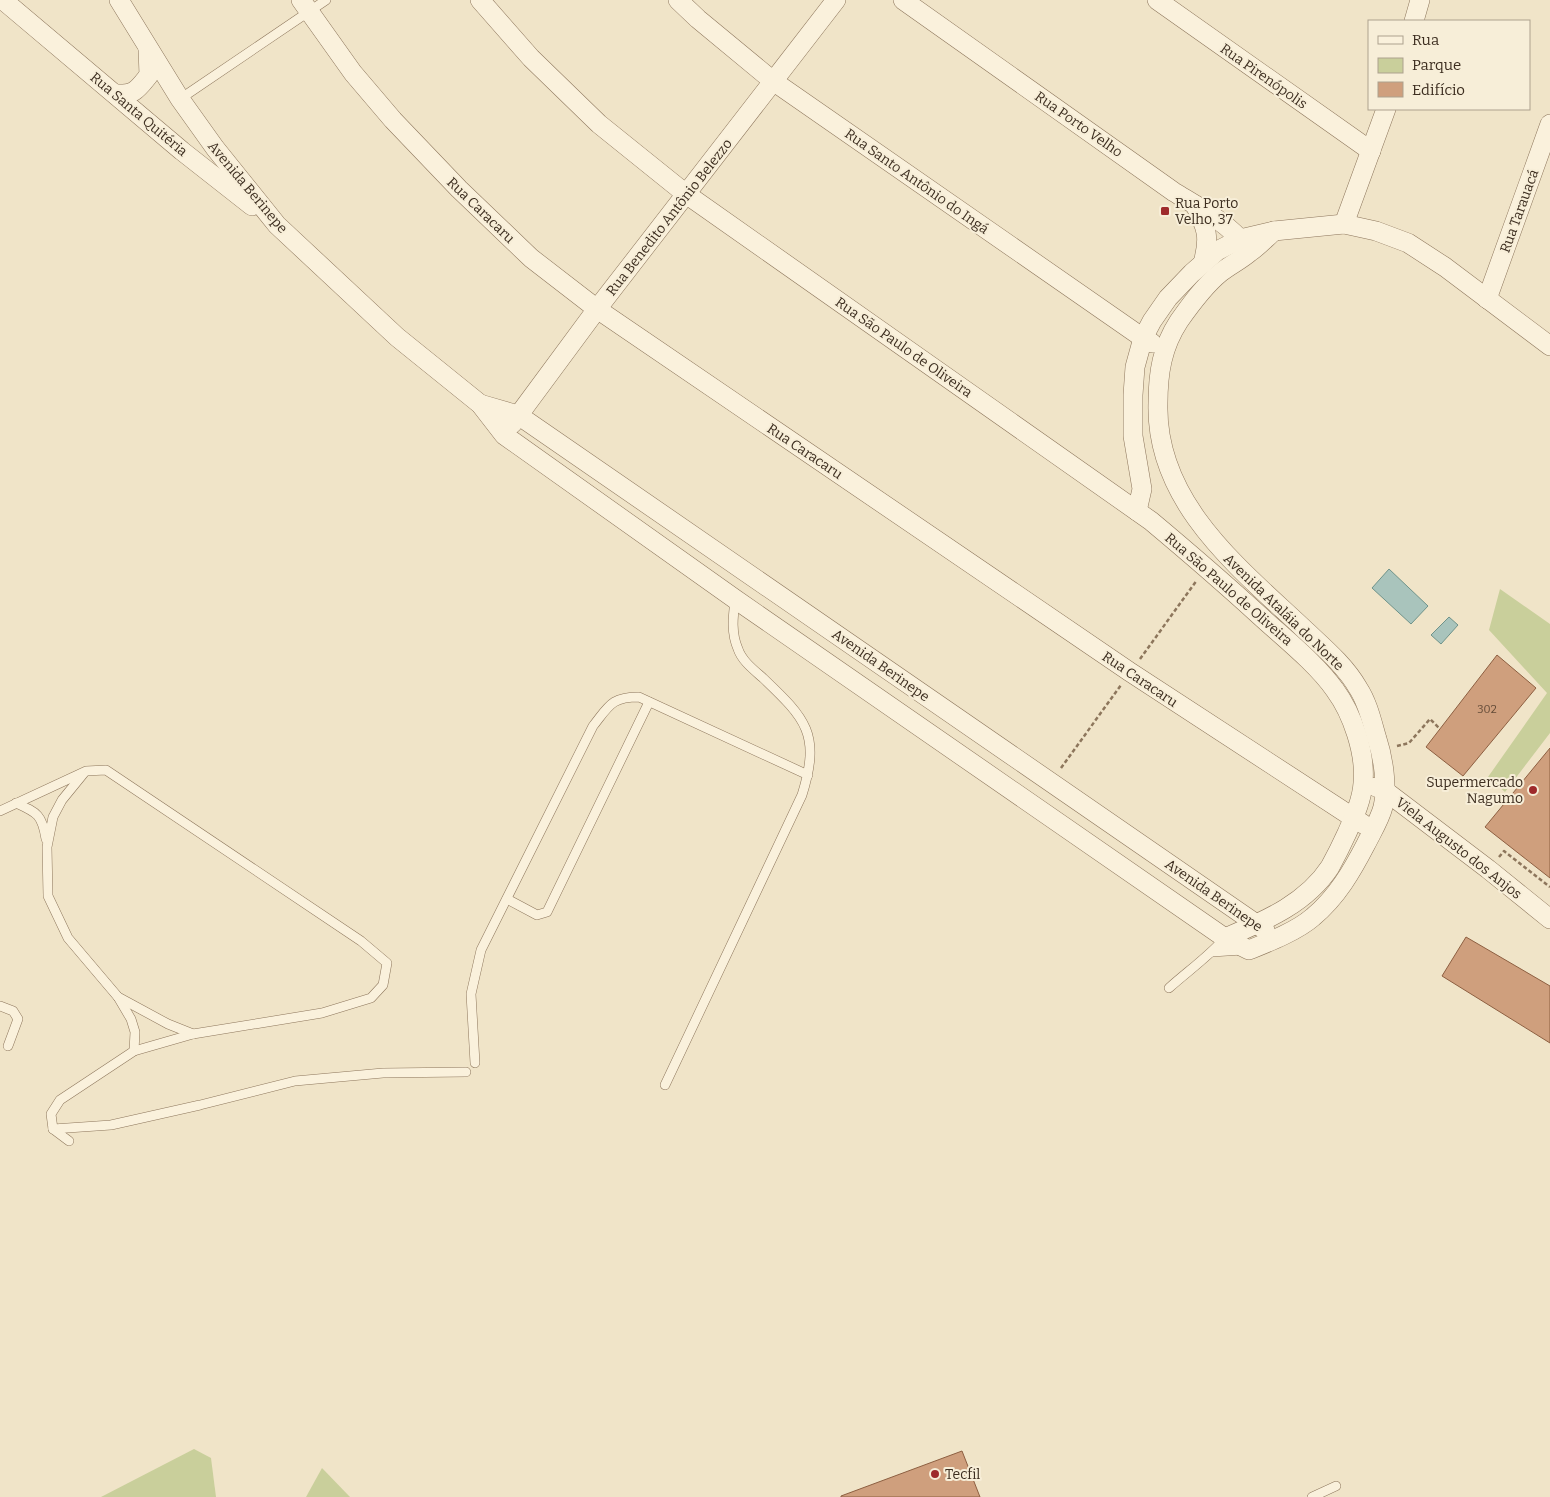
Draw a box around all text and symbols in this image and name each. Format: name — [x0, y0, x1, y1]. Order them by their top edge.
legend — [1368, 20, 1530, 110]
text: Rua — [1412, 31, 1439, 49]
street label: Rua Pirenópolis — [1217, 40, 1310, 113]
text: Parque — [1412, 56, 1461, 74]
street label: Rua Santa Quitéria — [87, 69, 191, 160]
text: Edifício — [1412, 81, 1465, 99]
street label: Rua Porto Velho — [1032, 88, 1126, 161]
street label: Rua Santo Antônio do Ingá — [841, 125, 992, 238]
street label: Rua Benedito Antônio Belezzo — [603, 135, 736, 299]
street label: Avenida Berinepe — [204, 138, 291, 237]
street label: Rua Tarauacá — [1497, 167, 1543, 255]
street label: Rua Caracaru — [443, 174, 518, 247]
place label: Rua Porto Velho, 37 — [1175, 195, 1238, 228]
marker: Rua Porto Velho, 37 — [1159, 205, 1171, 217]
street label: Rua São Paulo de Oliveira — [832, 294, 976, 401]
street label: Rua Caracaru — [764, 420, 846, 483]
street label: Rua São Paulo de Oliveira — [1161, 529, 1296, 650]
street label: Avenida Ataláia do Norte — [1220, 551, 1347, 674]
street label: Avenida Berinepe — [829, 626, 933, 705]
street label: Rua Caracaru — [1099, 648, 1181, 711]
house number: 302 — [1477, 703, 1497, 716]
place label: Supermercado Nagumo — [1426, 774, 1523, 807]
marker: Supermercado Nagumo — [1527, 784, 1539, 796]
street label: Viela Augusto dos Anjos — [1392, 794, 1525, 903]
street label: Avenida Berinepe — [1162, 856, 1266, 935]
place label: Tecfil — [945, 1466, 980, 1483]
marker: Tecfil — [929, 1468, 941, 1480]

